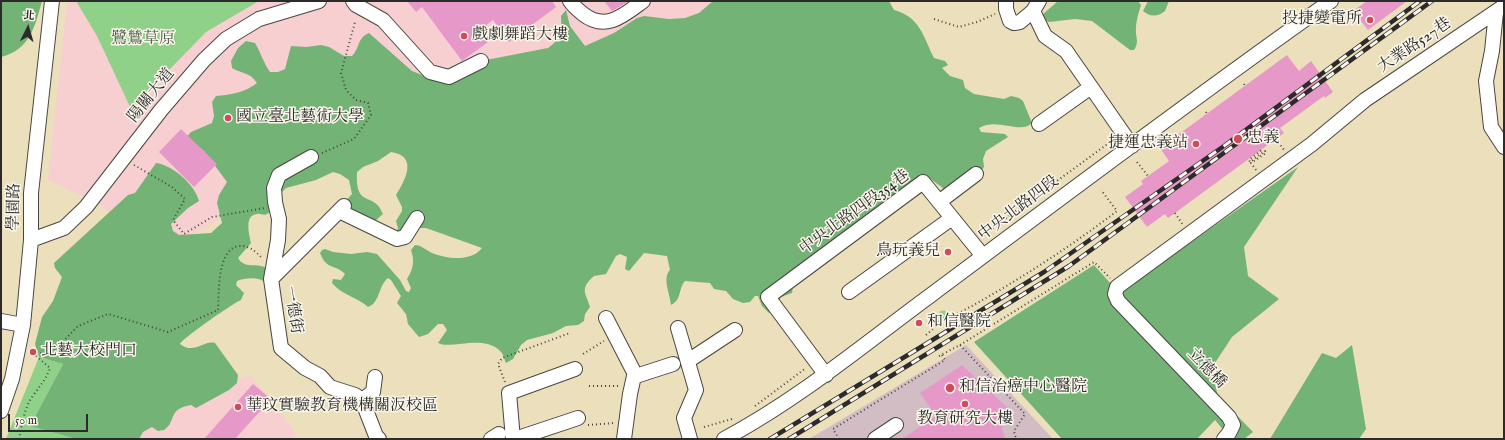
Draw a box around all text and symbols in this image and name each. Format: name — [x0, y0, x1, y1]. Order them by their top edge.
north arrow — [8, 8, 48, 48]
text: 北 — [23, 9, 35, 23]
place label: 投捷變電所 — [1282, 10, 1362, 30]
street label: 大業路527巷 — [1375, 14, 1455, 78]
marker: 投捷變電所 — [1365, 15, 1375, 25]
place label: 戲劇舞蹈大樓 — [472, 26, 568, 46]
park label: 鷺鷥草原 — [111, 30, 175, 50]
marker: 戲劇舞蹈大樓 — [459, 31, 469, 41]
street label: 陽關大道 — [124, 65, 180, 127]
place label: 國立臺北藝術大學 — [236, 108, 364, 128]
marker: 國立臺北藝術大學 — [223, 113, 233, 123]
place label: 忠義 — [1247, 129, 1279, 149]
marker: 忠義 — [1232, 133, 1244, 145]
place label: 捷運忠義站 — [1108, 134, 1188, 154]
marker: 捷運忠義站 — [1191, 139, 1201, 149]
street label: 中央北路四段354巷 — [796, 167, 914, 259]
street label: 中央北路四段 — [975, 172, 1063, 246]
street label: 學園路 — [5, 183, 25, 231]
place label: 鳥玩義兒 — [876, 242, 940, 262]
marker: 鳥玩義兒 — [943, 247, 953, 257]
street label: 一德街 — [279, 285, 305, 335]
place label: 和信醫院 — [927, 313, 991, 333]
marker: 和信醫院 — [914, 318, 924, 328]
place label: 北藝大校門口 — [41, 342, 137, 362]
street label: 立德橋 — [1182, 345, 1230, 393]
marker: 北藝大校門口 — [28, 347, 38, 357]
place label: 和信治癌中心醫院 — [959, 378, 1087, 398]
marker: 和信治癌中心醫院 — [944, 382, 956, 394]
place label: 華玟實驗教育機構關汳校區 — [246, 397, 438, 417]
marker: 教育研究大樓 — [960, 399, 970, 409]
marker: 華玟實驗教育機構關汳校區 — [233, 402, 243, 412]
scale bar — [10, 406, 90, 432]
place label: 教育研究大樓 — [917, 410, 1013, 430]
text: 50 m — [15, 413, 37, 428]

